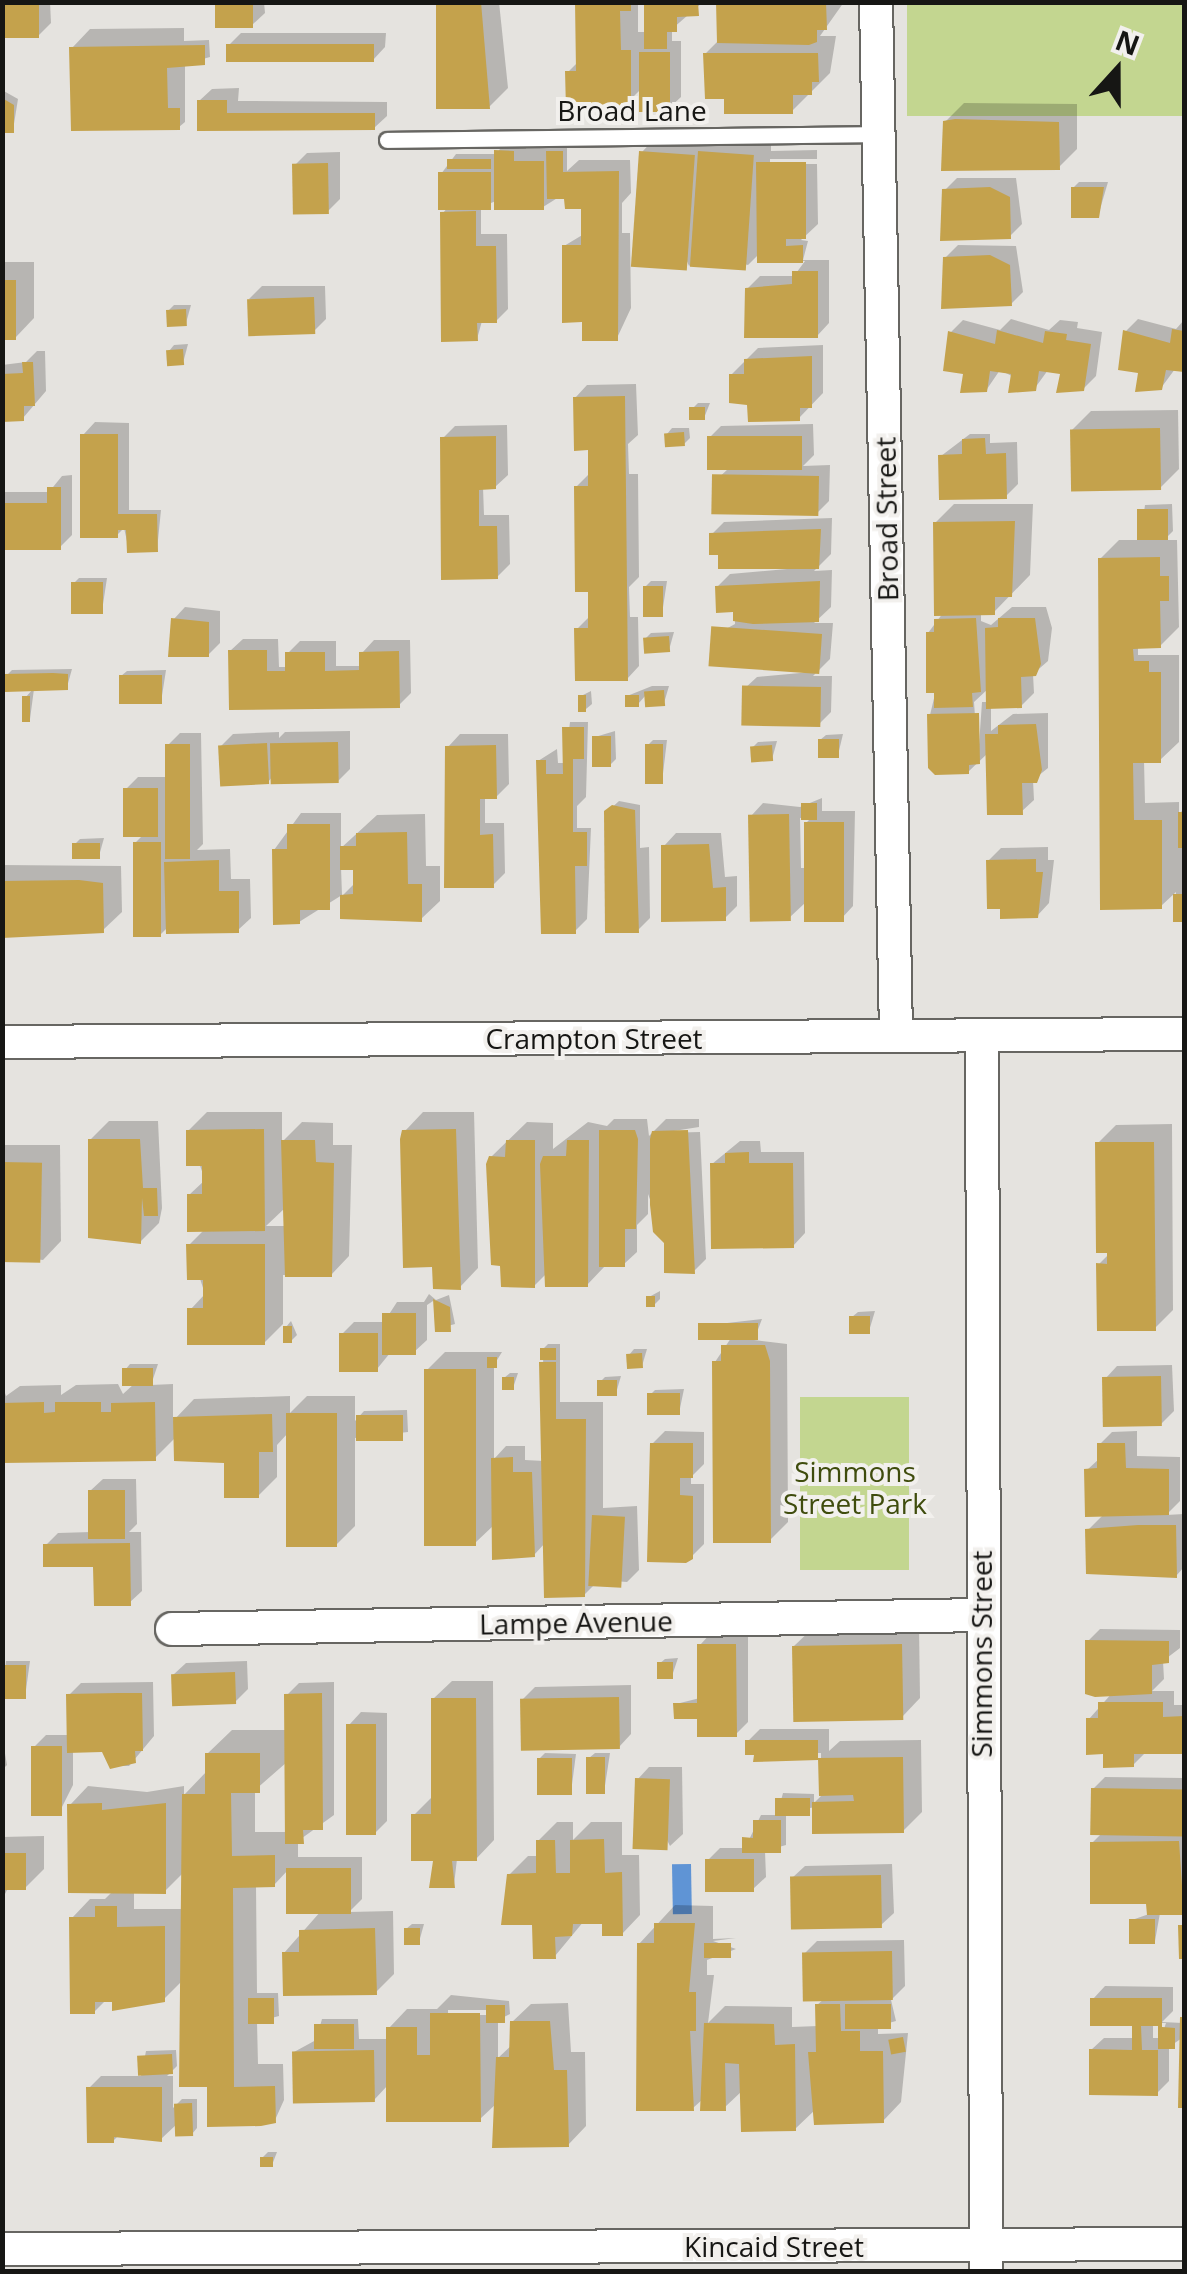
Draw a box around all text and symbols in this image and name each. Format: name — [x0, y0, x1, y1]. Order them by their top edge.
north arrow — [1067, 20, 1167, 120]
text: N — [1110, 20, 1145, 64]
street label: Broad Lane — [557, 93, 707, 127]
street label: Broad Street — [868, 436, 904, 602]
street label: Crampton Street — [485, 1021, 703, 1055]
park label: Simmons Street Park — [783, 1454, 927, 1520]
street label: Simmons Street — [964, 1550, 998, 1758]
street label: Lampe Avenue — [479, 1604, 673, 1640]
street label: Kincaid Street — [684, 2229, 864, 2263]

